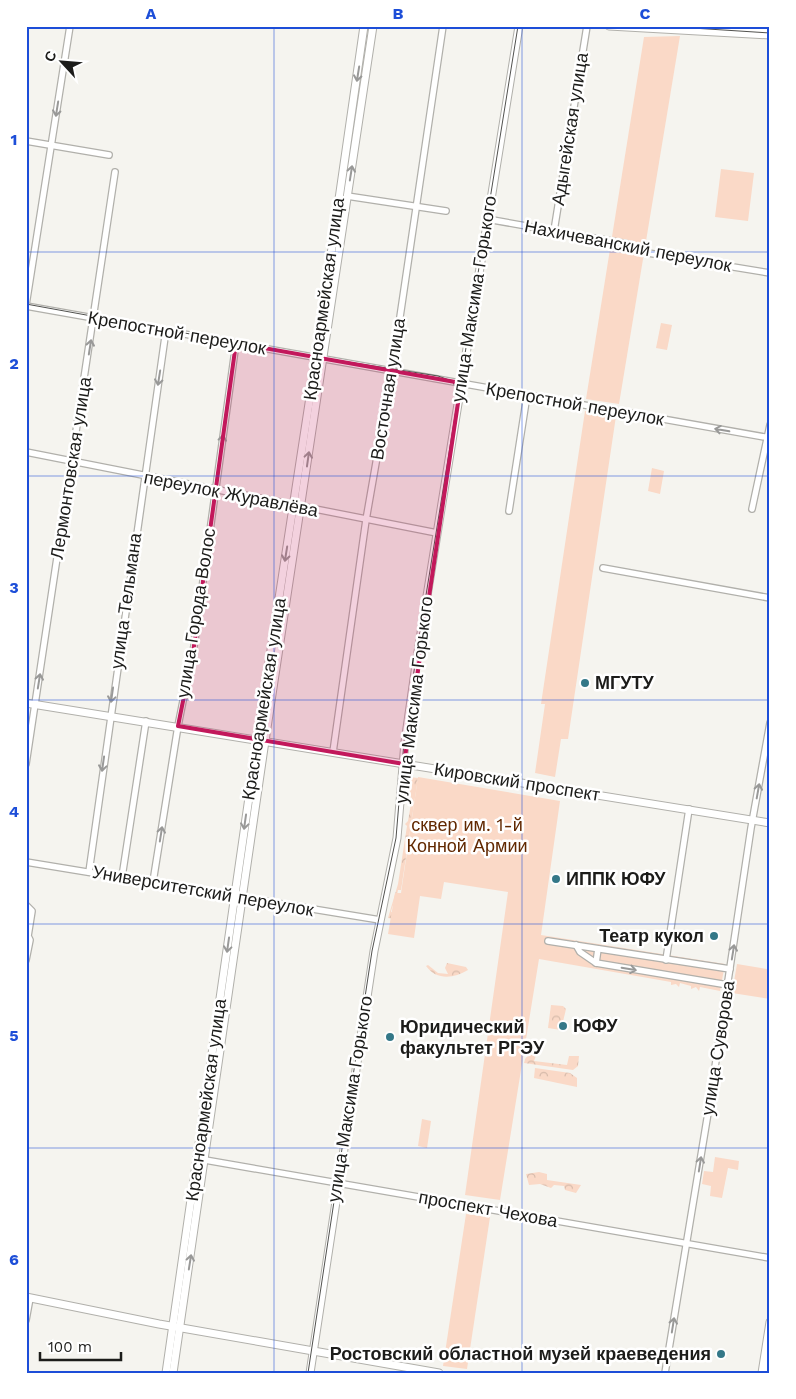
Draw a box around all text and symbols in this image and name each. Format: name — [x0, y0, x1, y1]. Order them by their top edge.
text: A — [146, 4, 157, 23]
text: B — [393, 4, 404, 23]
text: C — [640, 4, 651, 23]
north arrow — [38, 38, 88, 88]
text: С — [41, 48, 60, 64]
street label: Адыгейская улица — [547, 50, 592, 207]
one-way arrow — [353, 66, 363, 82]
one-way arrow — [52, 101, 62, 117]
text: 1 — [11, 130, 17, 149]
one-way arrow — [346, 165, 356, 181]
street label: улица Максима Горького — [447, 194, 500, 404]
street label: Красноармейская улица — [299, 195, 348, 402]
street label: Нахичеванский переулок — [523, 215, 734, 276]
street label: Крепостной переулок — [86, 307, 268, 359]
street label: Восточная улица — [366, 316, 409, 461]
one-way arrow — [85, 340, 95, 356]
text: 2 — [9, 354, 19, 373]
one-way arrow — [154, 370, 164, 386]
street label: Лермонтовская улица — [46, 374, 95, 561]
street label: Крепостной переулок — [484, 378, 666, 430]
one-way arrow — [714, 424, 730, 434]
one-way arrow — [217, 435, 227, 451]
one-way arrow — [303, 452, 313, 468]
street label: переулок Журавлёва — [142, 466, 321, 521]
street label: улица Города Волос — [172, 526, 219, 699]
street label: улица Тельмана — [106, 531, 146, 670]
one-way arrow — [281, 546, 291, 562]
text: 3 — [9, 578, 19, 597]
street label: Красноармейская улица — [237, 595, 290, 802]
street label: улица Максима Горького — [390, 595, 437, 805]
place label: МГУТУ — [595, 672, 654, 693]
one-way arrow — [34, 673, 44, 689]
marker: МГУТУ — [579, 677, 591, 689]
one-way arrow — [107, 686, 117, 702]
one-way arrow — [98, 756, 108, 772]
street label: Кировский проспект — [433, 758, 602, 805]
one-way arrow — [753, 784, 763, 800]
text: 4 — [9, 802, 19, 821]
one-way arrow — [240, 814, 250, 830]
park label: сквер им. 1-й Конной Армии — [406, 814, 528, 856]
one-way arrow — [156, 827, 166, 843]
street label: Университетский переулок — [91, 861, 316, 920]
place label: ИППК ЮФУ — [566, 868, 666, 889]
marker: ИППК ЮФУ — [550, 873, 562, 885]
place label: Театр кукол — [599, 925, 704, 946]
marker: Театр кукол — [708, 930, 720, 942]
one-way arrow — [223, 937, 233, 953]
one-way arrow — [728, 944, 738, 960]
one-way arrow — [621, 964, 637, 974]
street label: улица Суворова — [696, 978, 739, 1117]
street label: улица Максима Горького — [323, 994, 376, 1204]
street label: Красноармейская улица — [181, 996, 230, 1203]
place label: ЮФУ — [573, 1015, 618, 1036]
place label: Юридический факультет РГЭУ — [400, 1016, 545, 1058]
marker: ЮФУ — [557, 1020, 569, 1032]
text: 5 — [9, 1026, 19, 1045]
marker: Юридический факультет РГЭУ — [384, 1031, 396, 1043]
one-way arrow — [695, 1157, 705, 1173]
street label: проспект Чехова — [417, 1186, 560, 1231]
text: 6 — [9, 1250, 19, 1269]
one-way arrow — [185, 1254, 195, 1270]
one-way arrow — [668, 1317, 678, 1333]
scale bar — [40, 1329, 121, 1361]
text: 100 m — [48, 1338, 92, 1356]
place label: Ростовский областной музей краеведения — [330, 1343, 711, 1364]
marker: Ростовский областной музей краеведения — [715, 1348, 727, 1360]

